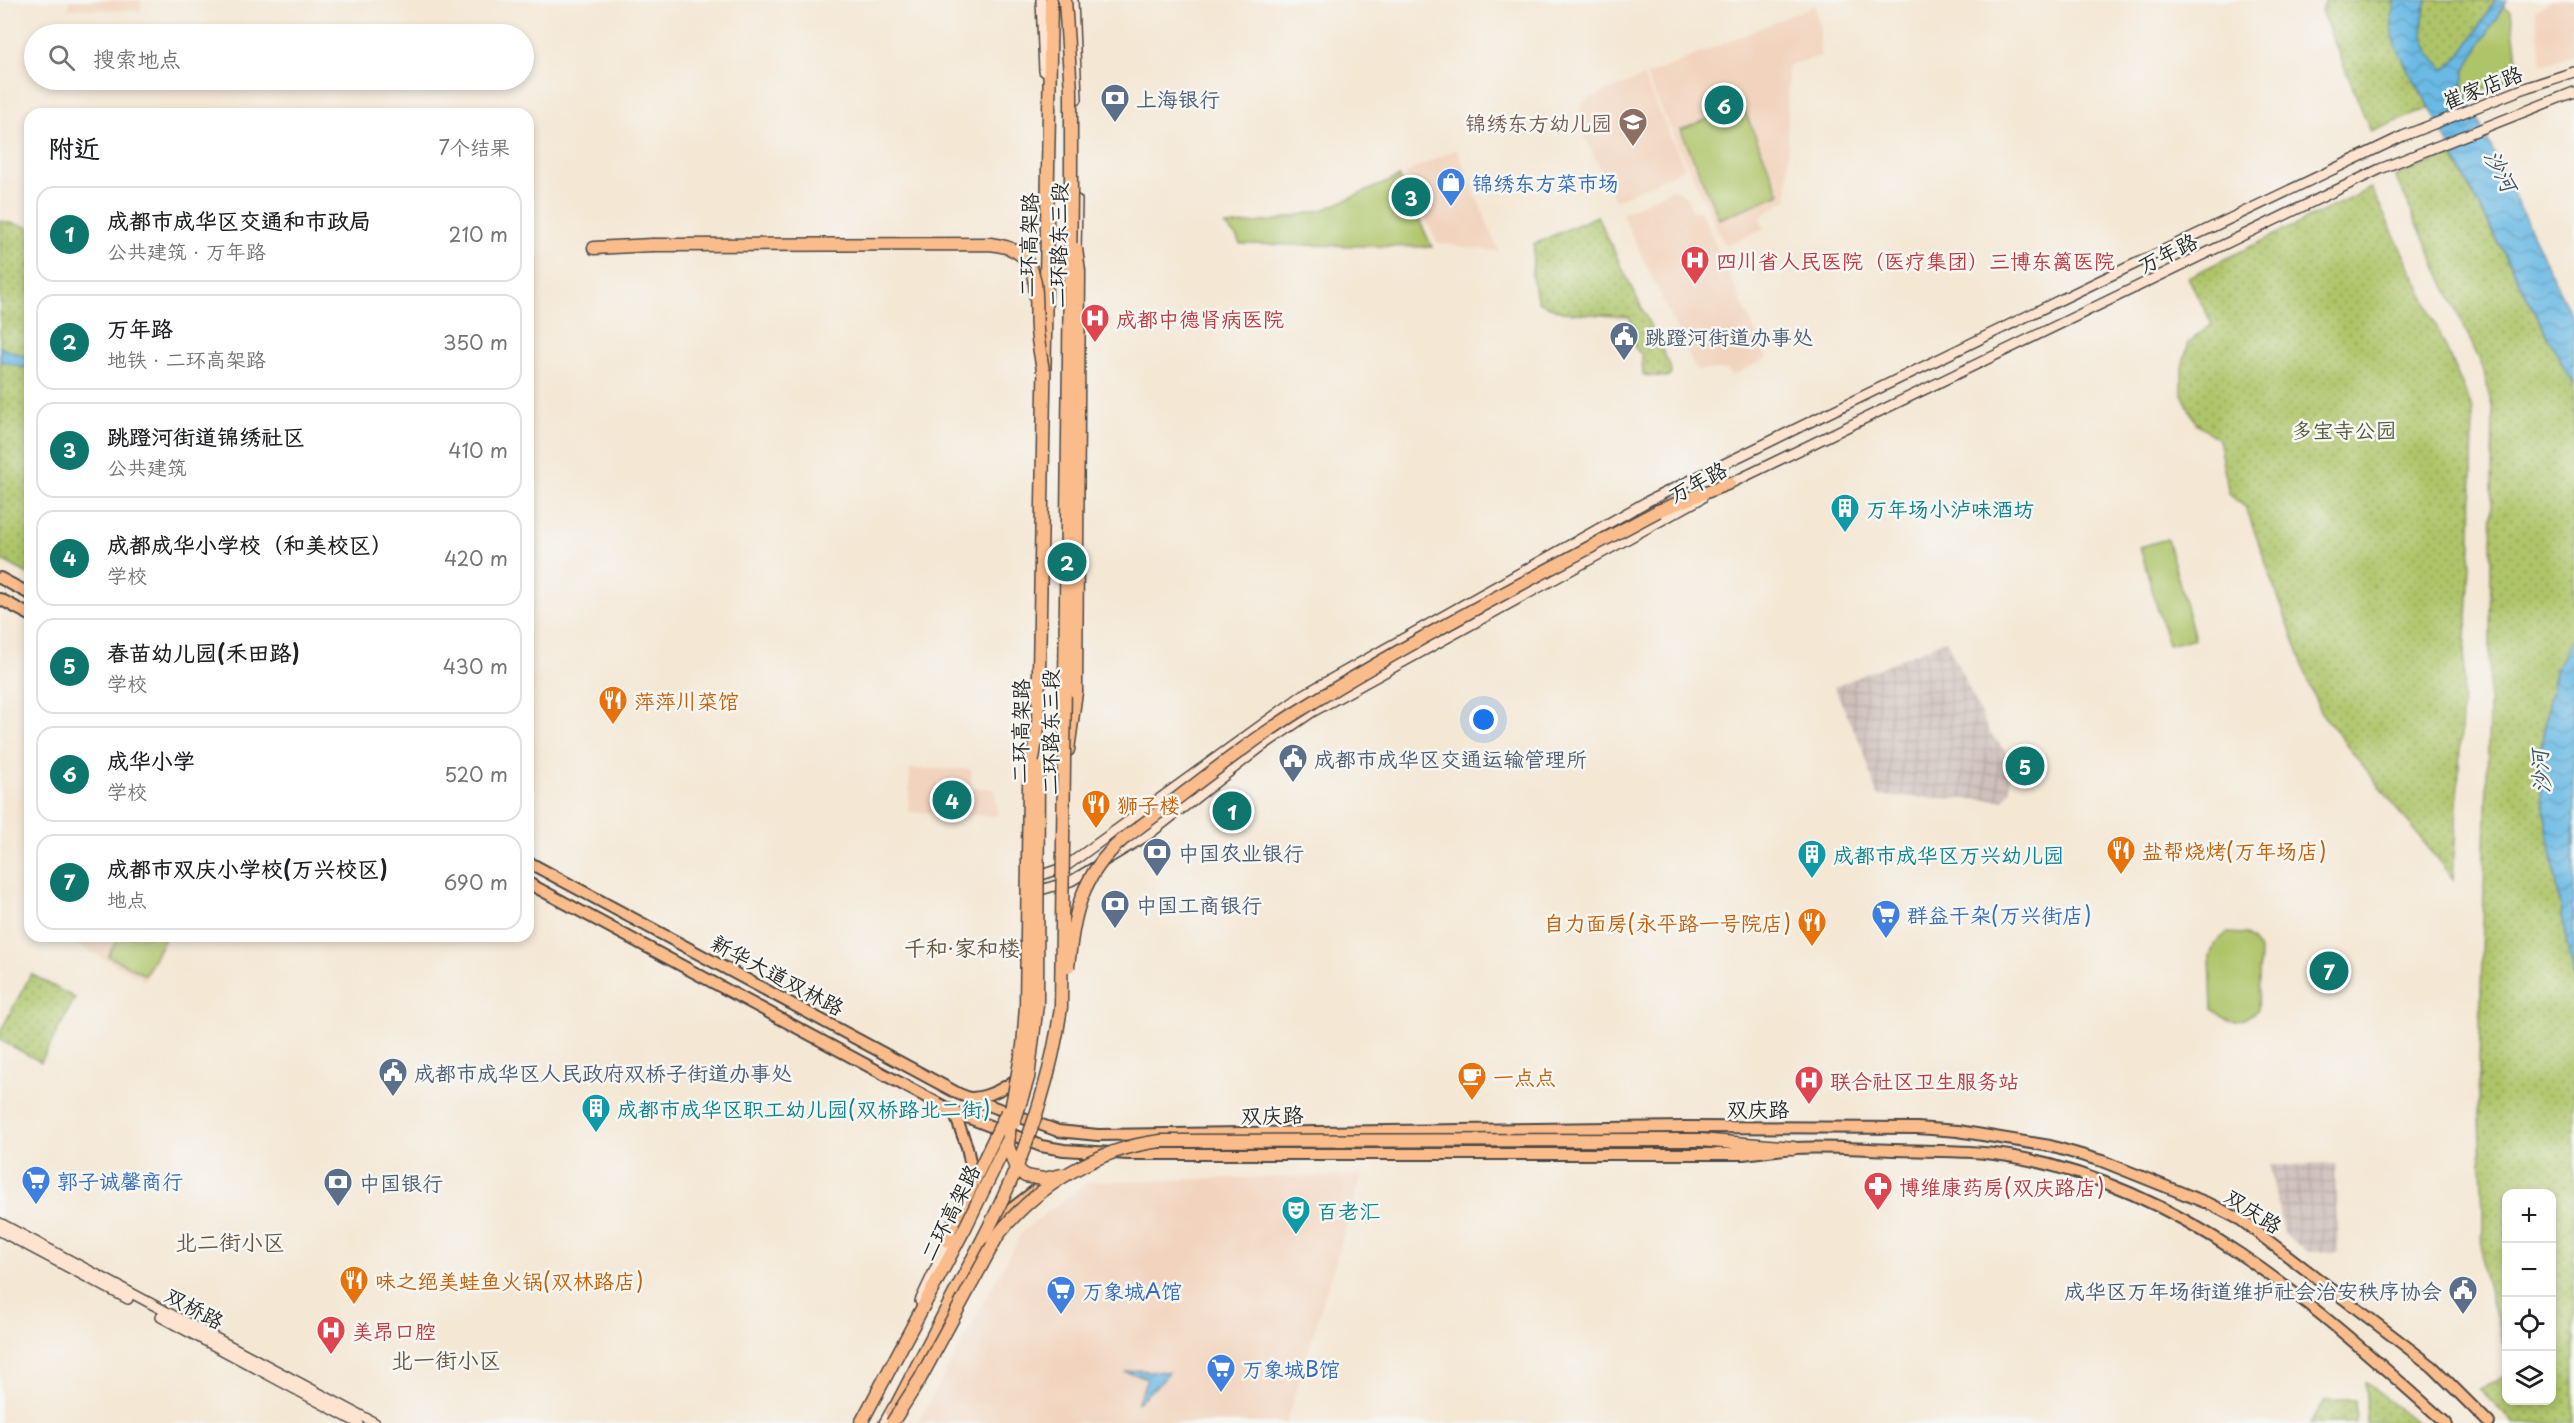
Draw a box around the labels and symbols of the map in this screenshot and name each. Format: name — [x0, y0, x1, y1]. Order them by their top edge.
street label: 崔家店路 — [2437, 56, 2527, 116]
bank icon: 上海银行 — [1099, 82, 1131, 124]
place label: 上海银行 — [1136, 82, 1220, 114]
pin: 6 — [1704, 82, 1744, 128]
place label: 锦绣东方幼儿园 — [1465, 106, 1612, 138]
school or university icon: 锦绣东方幼儿园 — [1617, 106, 1649, 148]
water label: 沙河 — [2477, 143, 2528, 200]
shop icon: 锦绣东方菜市场 — [1435, 166, 1467, 208]
place label: 锦绣东方菜市场 — [1472, 166, 1619, 198]
pin: 3 — [1392, 174, 1430, 220]
street label: 二环路东三段 — [1040, 182, 1074, 308]
street label: 二环高架路 — [1009, 192, 1045, 298]
street label: 万年路 — [2132, 224, 2202, 280]
hospital icon: 四川省人民医院（医疗集团）三博东篱医院 — [1679, 244, 1711, 286]
place label: 四川省人民医院（医疗集团）三博东篱医院 — [1716, 244, 2115, 276]
hospital icon: 成都中德肾病医院 — [1079, 302, 1111, 344]
place label: 成都中德肾病医院 — [1116, 302, 1284, 334]
public building icon: 跳蹬河街道办事处 — [1608, 320, 1640, 362]
place label: 跳蹬河街道办事处 — [1645, 320, 1813, 352]
park label: 多宝寺公园 — [2292, 413, 2397, 445]
street label: 万年路 — [1662, 452, 1732, 510]
building icon: 万年场小泸味酒坊 — [1829, 492, 1861, 534]
place label: 万年场小泸味酒坊 — [1866, 492, 2034, 524]
pin: 2 — [1048, 540, 1086, 584]
street label: 二环路东三段 — [1033, 669, 1065, 795]
street label: 二环高架路 — [1002, 678, 1036, 784]
restaurant icon: 萍萍川菜馆 — [597, 684, 629, 726]
place label: 萍萍川菜馆 — [634, 684, 739, 716]
your location — [1469, 705, 1498, 734]
public building icon: 成都市成华区交通运输管理所 — [1277, 742, 1309, 784]
place label: 成都市成华区交通运输管理所 — [1314, 742, 1587, 774]
pin: 5 — [2006, 744, 2044, 789]
water label: 沙河 — [2521, 746, 2557, 795]
pin: 4 — [932, 778, 972, 822]
restaurant icon: 狮子楼 — [1080, 788, 1112, 830]
place label: 狮子楼 — [1117, 788, 1180, 820]
pin: 1 — [1212, 788, 1252, 834]
restaurant icon: 盐帮烧烤(万年场店) — [2105, 834, 2137, 876]
place label: 盐帮烧烤(万年场店) — [2142, 834, 2327, 866]
bank icon: 中国农业银行 — [1141, 836, 1173, 878]
place label: 中国农业银行 — [1178, 836, 1304, 868]
building icon: 成都市成华区万兴幼儿园 — [1796, 838, 1828, 880]
place label: 成都市成华区万兴幼儿园 — [1833, 838, 2064, 870]
bank icon: 中国工商银行 — [1099, 888, 1131, 930]
place label: 中国工商银行 — [1136, 888, 1262, 920]
supermarket icon: 群益干杂(万兴街店) — [1870, 898, 1902, 940]
place label: 群益干杂(万兴街店) — [1907, 898, 2092, 930]
place label: 自力面房(永平路一号院店) — [1543, 906, 1791, 938]
restaurant icon: 自力面房(永平路一号院店) — [1796, 906, 1828, 948]
street label: 新华大道双林路 — [706, 925, 850, 1023]
district label: 千和·家和楼 — [904, 930, 1020, 963]
pin: 7 — [2310, 948, 2348, 994]
public building icon: 成都市成华区人民政府双桥子街道办事处 — [377, 1056, 409, 1098]
place label: 成都市成华区人民政府双桥子街道办事处 — [414, 1056, 792, 1088]
cafe icon: 一点点 — [1456, 1060, 1488, 1102]
place label: 一点点 — [1493, 1060, 1556, 1092]
hospital icon: 联合社区卫生服务站 — [1793, 1064, 1825, 1106]
place label: 联合社区卫生服务站 — [1830, 1064, 2019, 1096]
building icon: 成都市成华区职工幼儿园(双桥路北二街) — [580, 1092, 612, 1134]
place label: 成都市成华区职工幼儿园(双桥路北二街) — [617, 1092, 991, 1124]
street label: 双庆路 — [1727, 1092, 1790, 1124]
street label: 双庆路 — [1240, 1097, 1304, 1131]
street label: 二环高架路 — [911, 1158, 987, 1266]
supermarket icon: 郭子诚馨商行 — [20, 1164, 52, 1206]
place label: 郭子诚馨商行 — [57, 1164, 183, 1196]
bank icon: 中国银行 — [322, 1166, 354, 1208]
place label: 中国银行 — [359, 1166, 443, 1198]
pharmacy icon: 博维康药房(双庆路店) — [1862, 1170, 1894, 1212]
place label: 博维康药房(双庆路店) — [1899, 1170, 2105, 1202]
street label: 双庆路 — [2219, 1179, 2289, 1241]
theatre icon: 百老汇 — [1280, 1194, 1312, 1236]
place label: 百老汇 — [1317, 1194, 1380, 1226]
district label: 北二街小区 — [175, 1224, 285, 1257]
restaurant icon: 味之绝美蛙鱼火锅(双林路店) — [338, 1264, 370, 1306]
place label: 味之绝美蛙鱼火锅(双林路店) — [375, 1264, 644, 1296]
supermarket icon: 万象城A馆 — [1045, 1274, 1077, 1316]
place label: 万象城A馆 — [1082, 1274, 1182, 1306]
place label: 成华区万年场街道维护社会治安秩序协会 — [2064, 1274, 2442, 1306]
public building icon: 成华区万年场街道维护社会治安秩序协会 — [2447, 1274, 2479, 1316]
street label: 双桥路 — [160, 1278, 230, 1336]
hospital icon: 美昂口腔 — [315, 1314, 347, 1356]
place label: 美昂口腔 — [352, 1314, 436, 1346]
district label: 北一街小区 — [391, 1342, 501, 1375]
supermarket icon: 万象城B馆 — [1205, 1352, 1237, 1394]
place label: 万象城B馆 — [1242, 1352, 1340, 1384]

